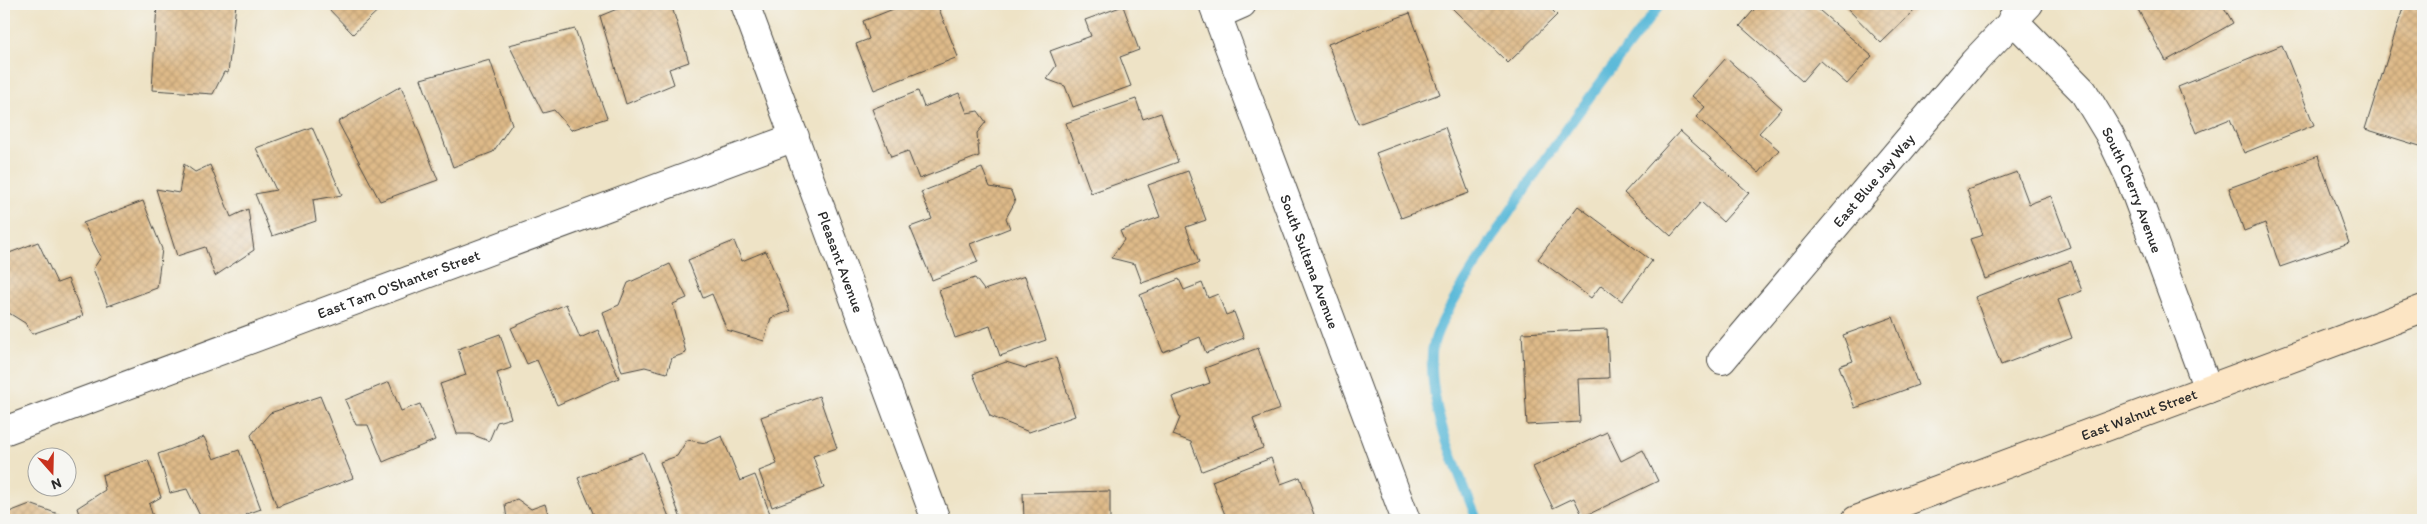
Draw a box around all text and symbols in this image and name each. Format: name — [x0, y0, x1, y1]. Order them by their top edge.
street label: South Cherry Avenue — [2098, 123, 2166, 256]
street label: East Blue Jay Way — [1829, 130, 1918, 231]
street label: South Sultana Avenue — [1276, 192, 1343, 331]
street label: Pleasant Avenue — [813, 209, 867, 315]
street label: East Tam O'Shanter Street — [315, 246, 483, 323]
street label: East Walnut Street — [2079, 385, 2200, 444]
north arrow — [28, 446, 78, 496]
text: N — [49, 474, 64, 493]

